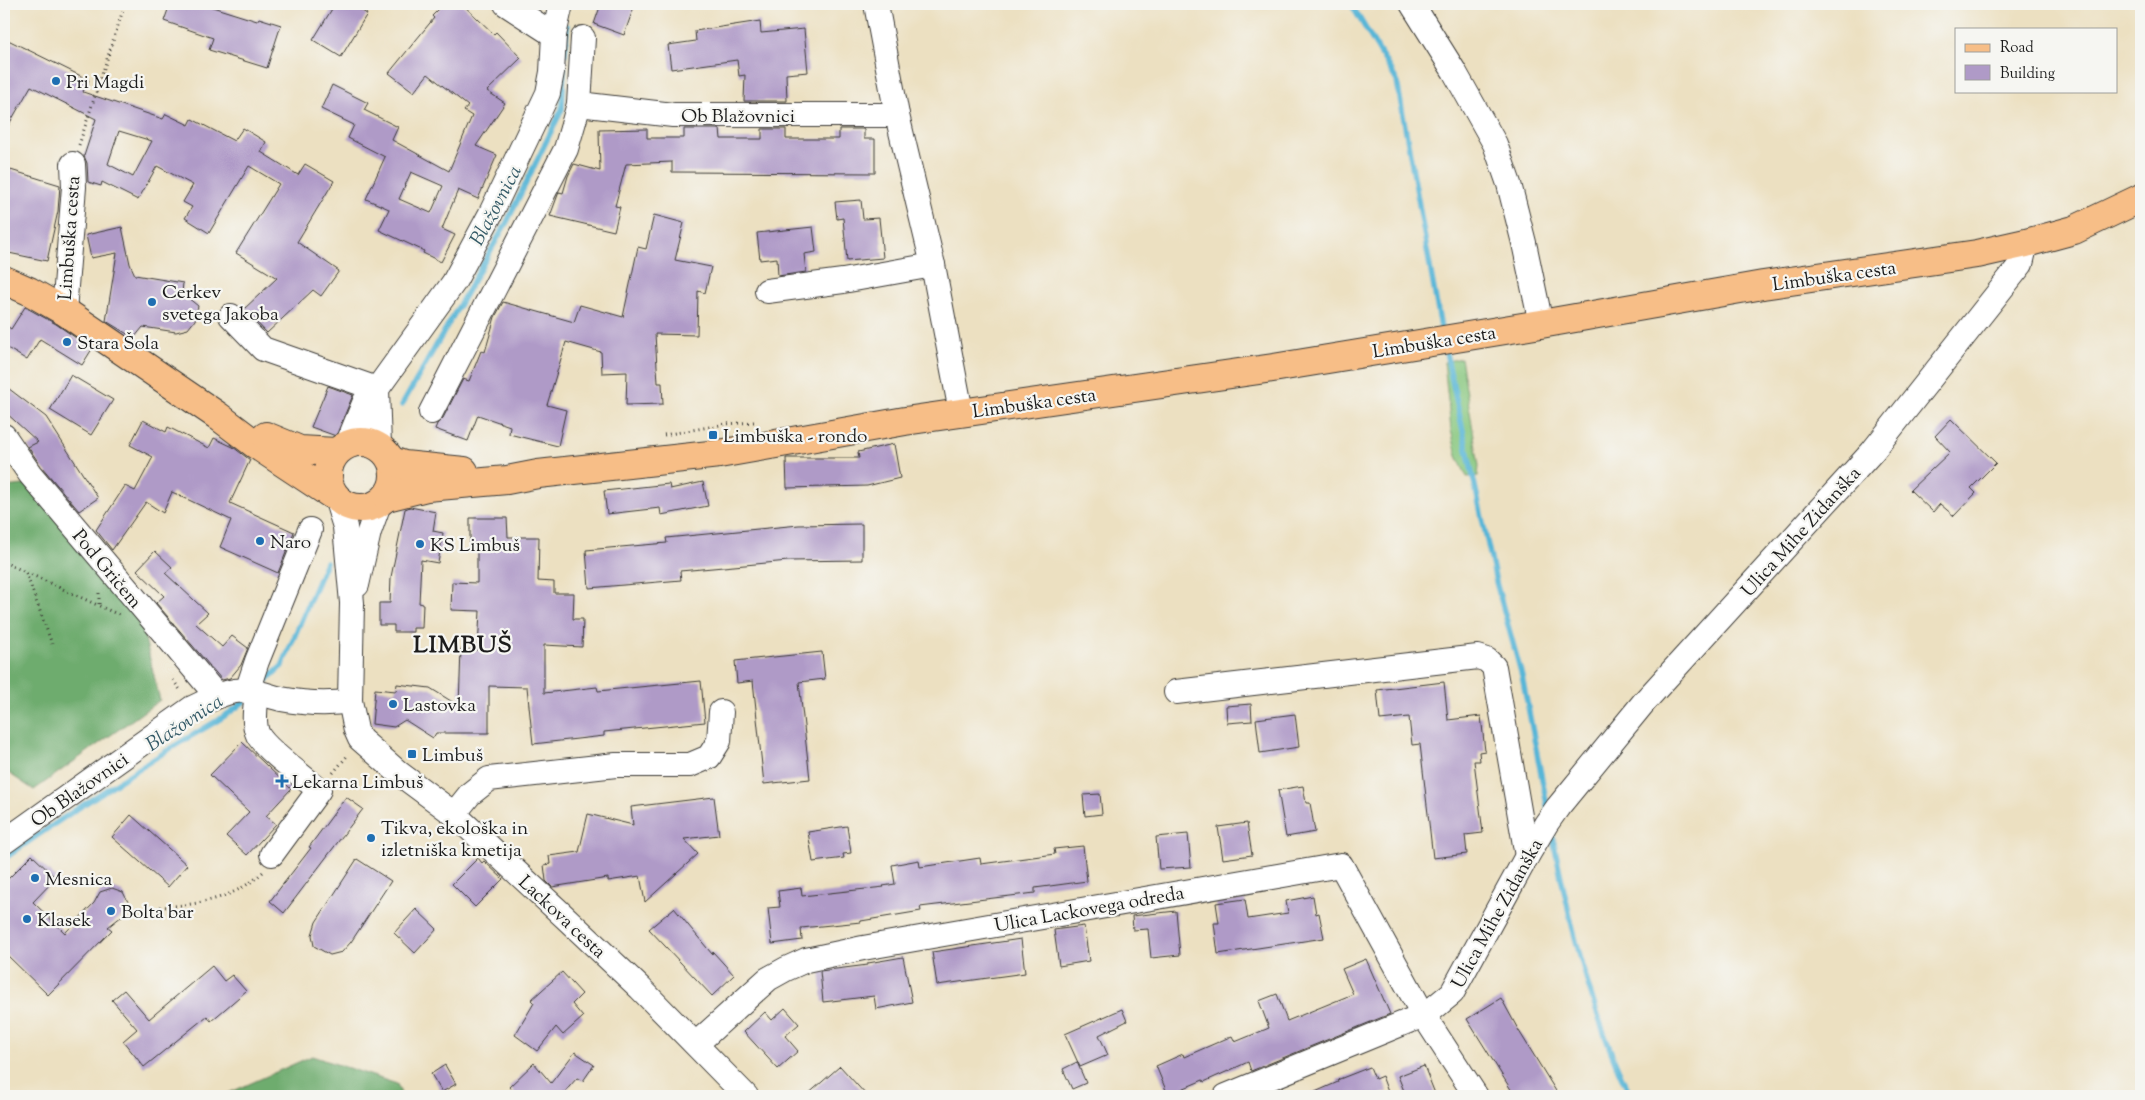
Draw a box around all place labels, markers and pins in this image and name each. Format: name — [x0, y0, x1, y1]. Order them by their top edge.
place label: Pri Magdi — [66, 70, 144, 97]
marker: Pri Magdi — [50, 75, 62, 87]
place label: Cerkev svetega Jakoba — [162, 280, 279, 329]
marker: Cerkev svetega Jakoba — [146, 296, 158, 308]
place label: Stara Šola — [77, 331, 159, 358]
marker: Stara Šola — [61, 336, 73, 348]
place label: Limbuška - rondo — [723, 424, 867, 451]
marker: Limbuška - rondo — [707, 429, 719, 441]
place label: Naro — [270, 530, 311, 557]
place label: KS Limbuš — [430, 533, 520, 560]
marker: Naro — [254, 535, 266, 547]
marker: KS Limbuš — [414, 538, 426, 550]
place label: Lastovka — [403, 693, 476, 720]
marker: Lastovka — [387, 698, 399, 710]
place label: Limbuš — [422, 743, 483, 770]
marker: Limbuš — [406, 748, 418, 760]
place label: Lekarna Limbuš — [292, 770, 423, 797]
marker: Lekarna Limbuš — [276, 775, 288, 787]
place label: Tikva, ekološka in izletniška kmetija — [381, 816, 528, 865]
marker: Tikva, ekološka in izletniška kmetija — [365, 832, 377, 844]
place label: Mesnica — [45, 867, 113, 894]
marker: Mesnica — [29, 872, 41, 884]
place label: Bolta bar — [121, 900, 194, 927]
marker: Bolta bar — [105, 905, 117, 917]
place label: Klasek — [37, 908, 92, 935]
marker: Klasek — [21, 913, 33, 925]

